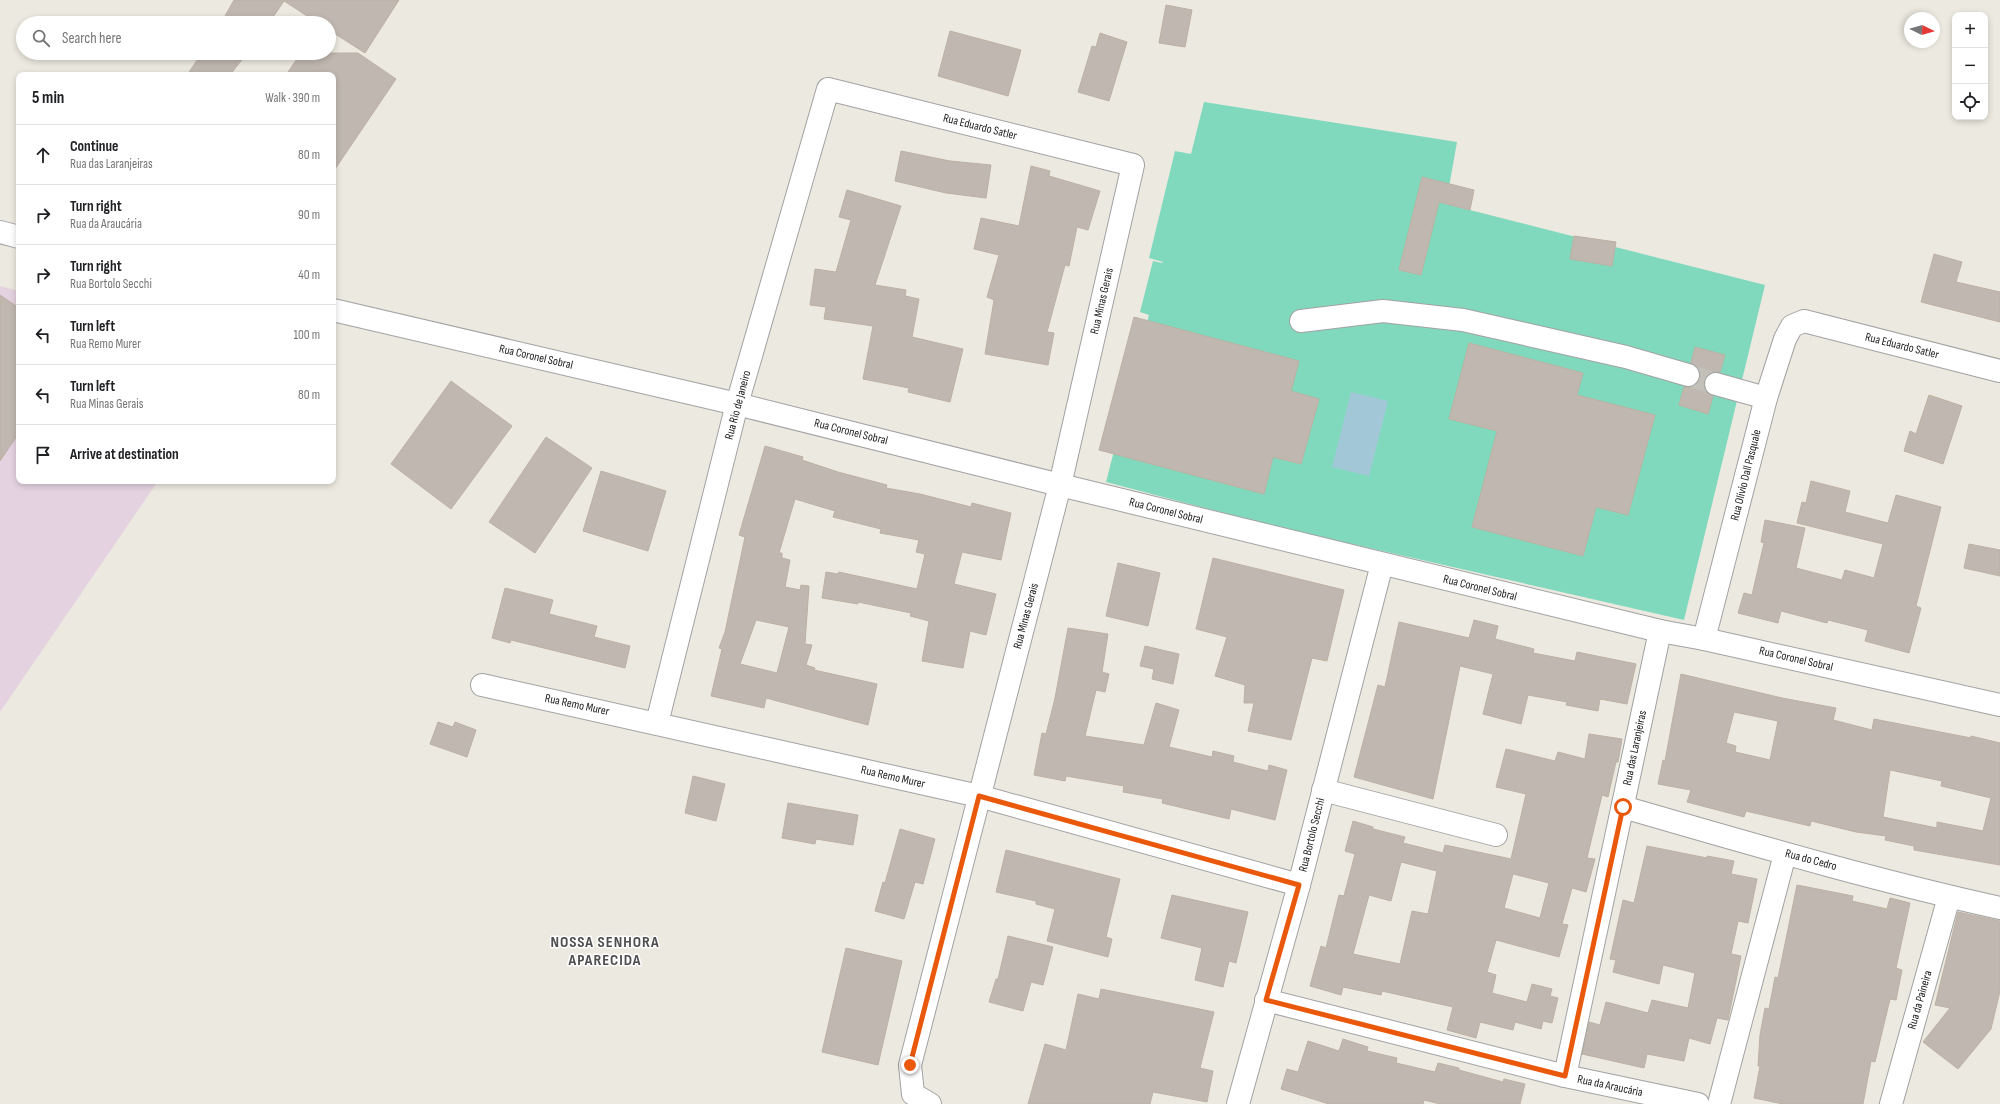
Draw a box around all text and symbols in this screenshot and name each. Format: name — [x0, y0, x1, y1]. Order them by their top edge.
north arrow — [1904, 12, 1940, 48]
map controls — [1952, 12, 1988, 120]
button: + — [1952, 12, 1988, 48]
search box — [16, 16, 336, 60]
icon: search — [30, 27, 52, 49]
text: Search here — [62, 29, 122, 48]
button: − — [1952, 48, 1988, 84]
button: locate — [1952, 84, 1988, 120]
text: 5 min — [32, 88, 64, 108]
text: Walk · 390 m — [265, 90, 320, 106]
street label: Rua Eduardo Satler — [941, 111, 1019, 144]
text: Continue — [70, 137, 119, 156]
icon: ahead — [32, 144, 54, 166]
text: 80 m — [298, 147, 320, 163]
text: Rua das Laranjeiras — [70, 156, 153, 172]
text: Turn right — [70, 197, 122, 216]
icon: right — [32, 204, 54, 226]
text: 90 m — [298, 207, 320, 223]
text: Rua da Araucária — [70, 216, 142, 232]
text: Turn right — [70, 257, 122, 276]
icon: right — [32, 264, 54, 286]
street label: Rua Minas Gerais — [1087, 266, 1117, 336]
text: 40 m — [298, 267, 320, 283]
text: Rua Bortolo Secchi — [70, 276, 152, 292]
text: Turn left — [70, 317, 115, 336]
icon: left — [32, 324, 54, 346]
text: 100 m — [293, 327, 320, 343]
street label: Rua Eduardo Satler — [1863, 330, 1941, 363]
text: Rua Remo Murer — [70, 336, 141, 352]
street label: Rua Coronel Sobral — [498, 341, 574, 373]
street label: Rua Rio de Janeiro — [722, 369, 754, 441]
text: Turn left — [70, 377, 115, 396]
icon: left — [32, 384, 54, 406]
text: 80 m — [298, 387, 320, 403]
text: Rua Minas Gerais — [70, 396, 143, 412]
street label: Rua Coronel Sobral — [813, 416, 889, 448]
street label: Rua Olívio Dall Pasquale — [1727, 428, 1765, 522]
icon: arrive — [32, 444, 54, 466]
text: Arrive at destination — [70, 445, 179, 464]
street label: Rua Coronel Sobral — [1128, 495, 1204, 527]
street label: Rua Coronel Sobral — [1442, 572, 1518, 604]
street label: Rua Minas Gerais — [1010, 581, 1042, 651]
street label: Rua Coronel Sobral — [1758, 643, 1834, 675]
street label: Rua Remo Murer — [543, 691, 611, 719]
street label: Rua das Laranjeiras — [1620, 709, 1650, 787]
street label: Rua Remo Murer — [859, 762, 927, 792]
street label: Rua Bortolo Secchi — [1296, 797, 1328, 873]
route start — [1614, 798, 1632, 816]
street label: Rua do Cedro — [1784, 846, 1838, 874]
district label: NOSSA SENHORA APARECIDA — [550, 933, 660, 970]
street label: Rua da Paineira — [1904, 969, 1936, 1031]
route end — [901, 1056, 919, 1074]
street label: Rua da Araucária — [1576, 1072, 1644, 1100]

